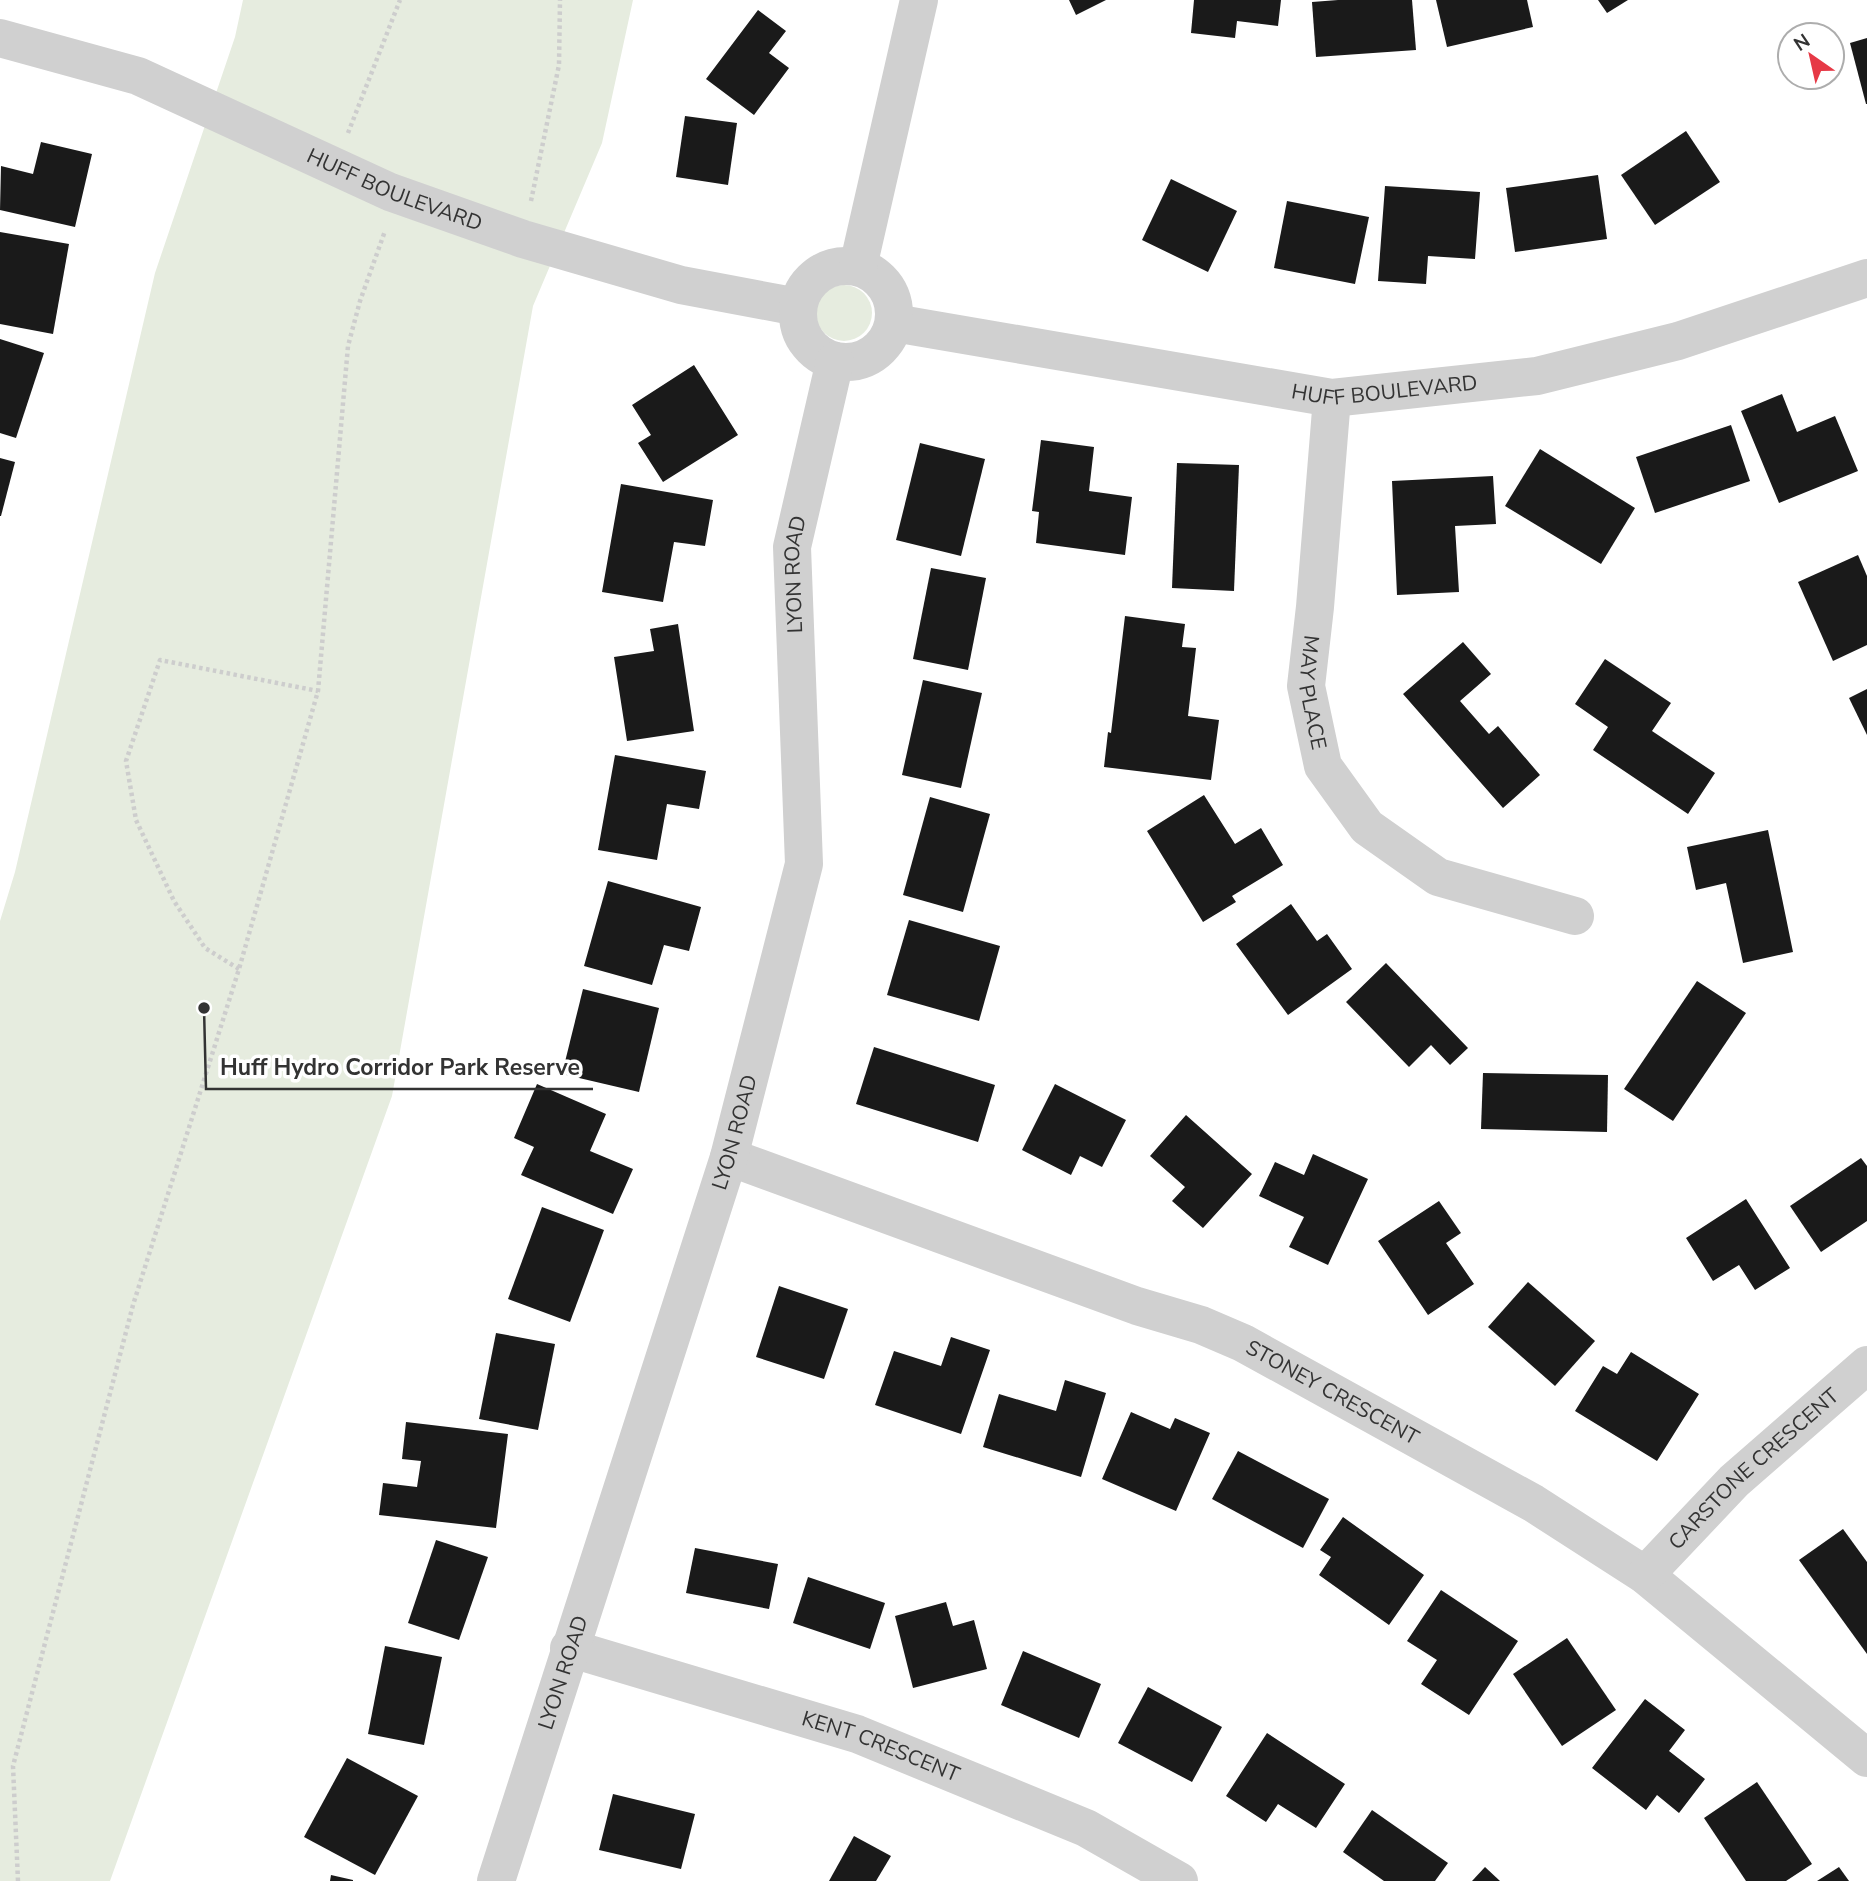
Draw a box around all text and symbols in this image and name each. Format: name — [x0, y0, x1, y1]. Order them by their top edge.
north arrow — [1776, 21, 1846, 91]
text: N — [1789, 28, 1815, 57]
street label: HUFF BOULEVARD — [302, 142, 486, 238]
street label: HUFF BOULEVARD — [1289, 368, 1479, 412]
street label: LYON ROAD — [778, 513, 813, 634]
street label: MAY PLACE — [1292, 634, 1333, 752]
callout: Huff Hydro Corridor Park Reserve — [206, 1045, 593, 1089]
text: Huff Hydro Corridor Park Reserve — [220, 1052, 580, 1083]
street label: LYON ROAD — [705, 1072, 764, 1193]
street label: STONEY CRESCENT — [1241, 1333, 1424, 1452]
street label: CARSTONE CRESCENT — [1662, 1382, 1845, 1556]
street label: LYON ROAD — [532, 1612, 595, 1733]
street label: KENT CRESCENT — [798, 1704, 964, 1789]

